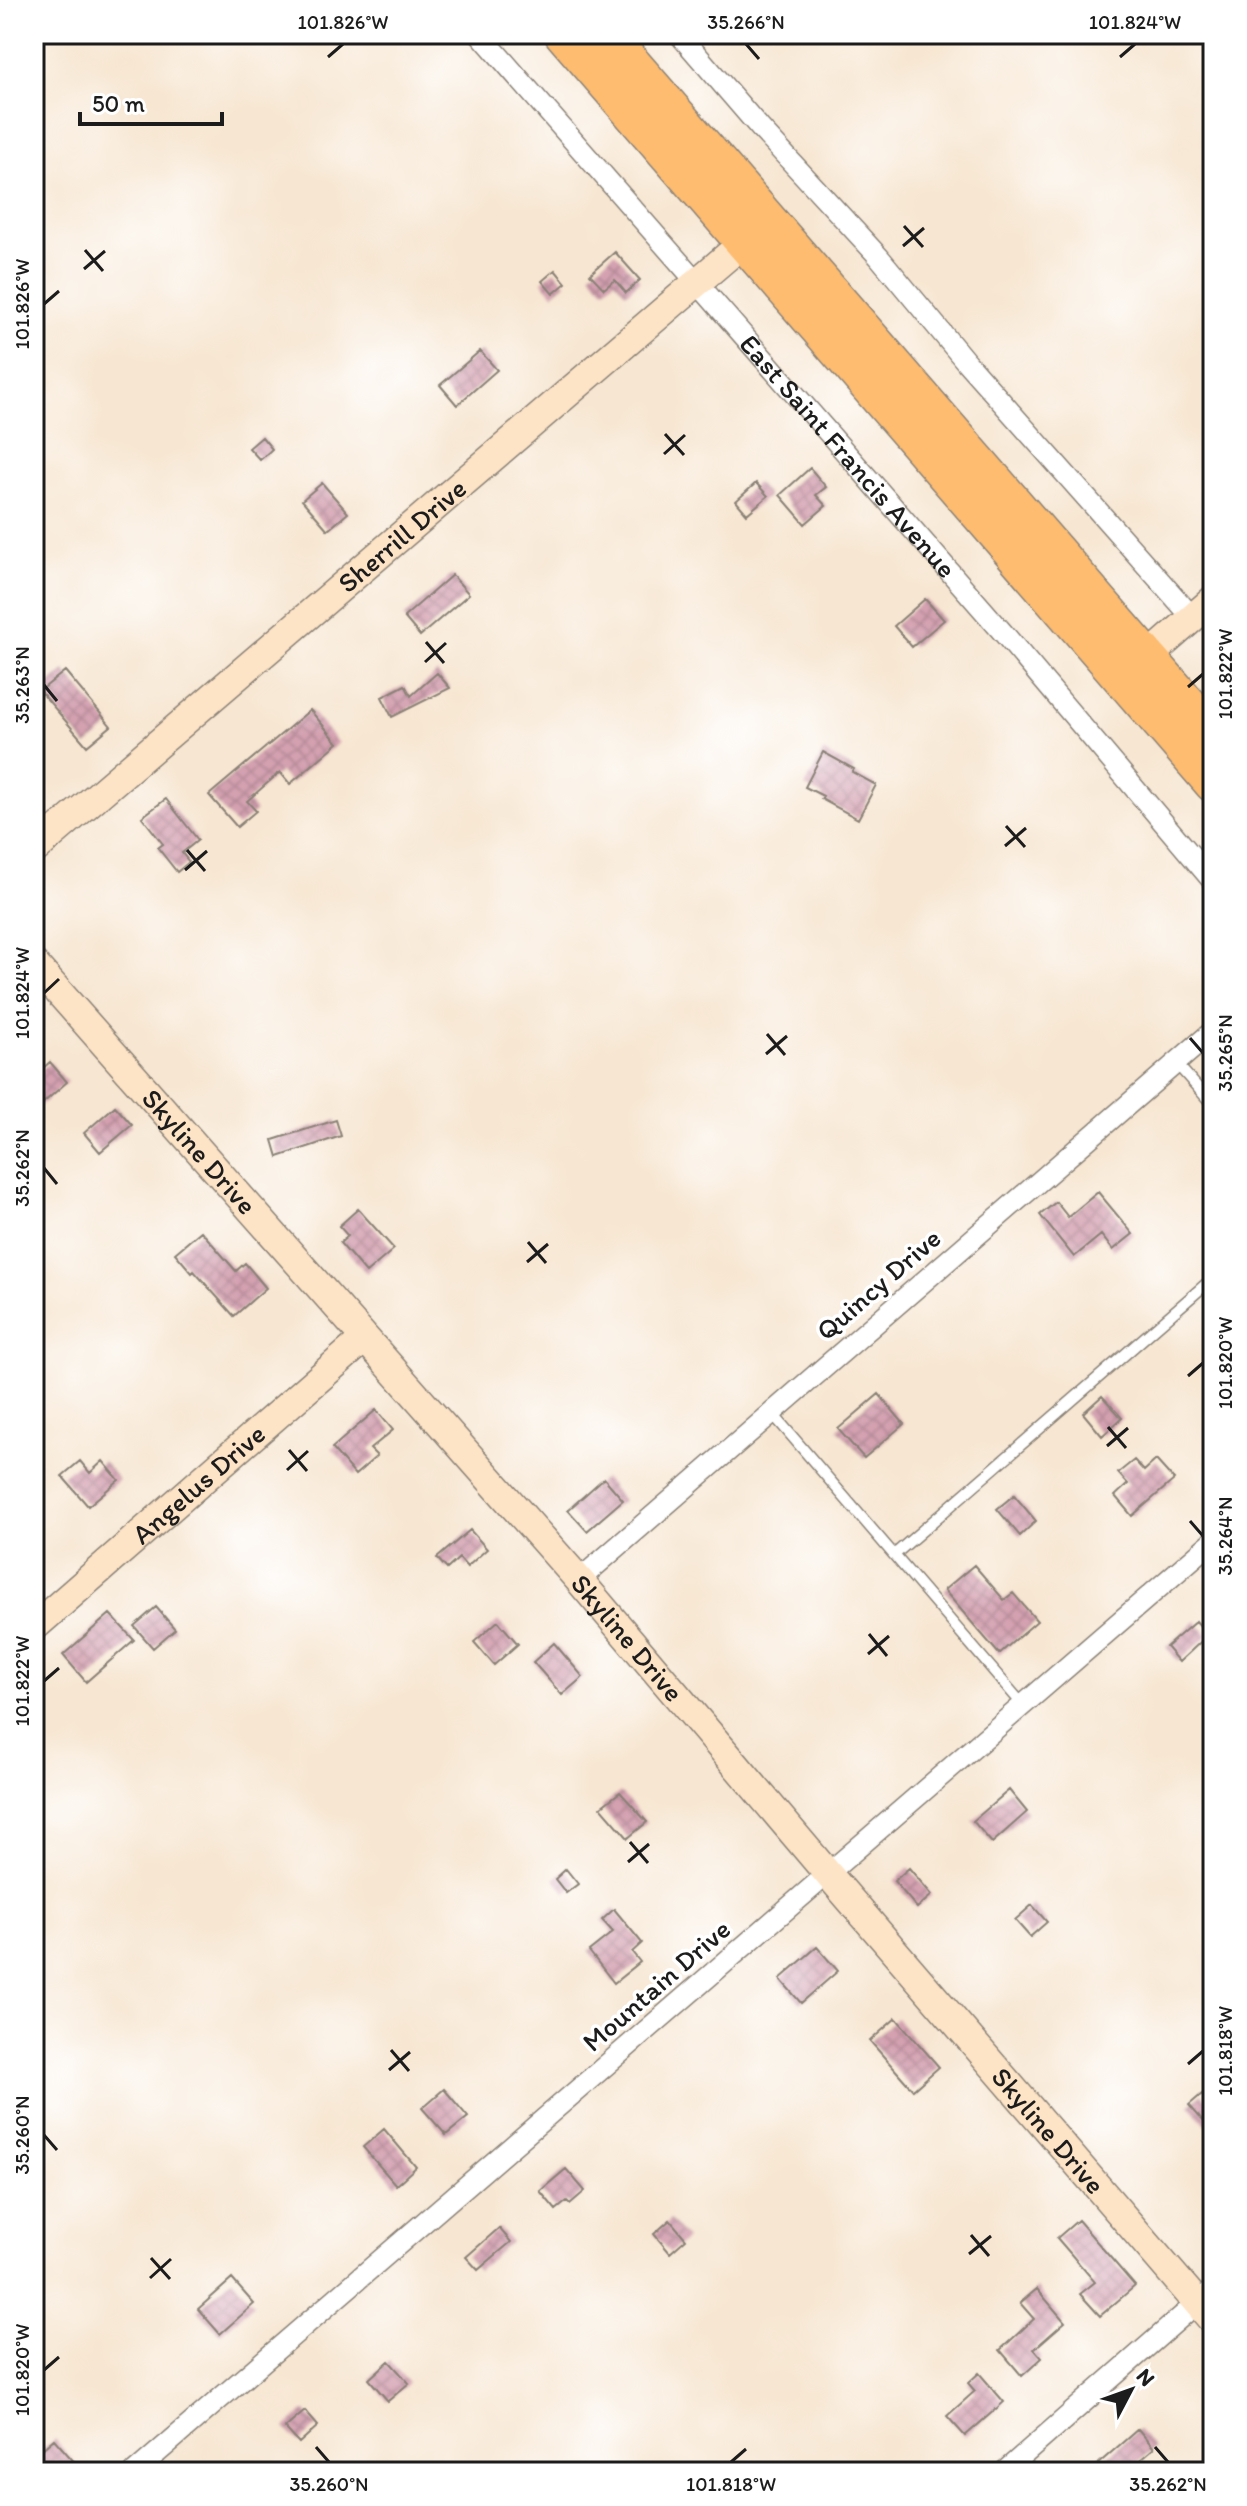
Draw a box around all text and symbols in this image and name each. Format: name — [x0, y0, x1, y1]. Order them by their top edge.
text: 101.826°W — [298, 10, 388, 34]
text: 35.266°N — [707, 10, 785, 34]
text: 101.824°W — [1089, 10, 1181, 34]
scale bar — [80, 76, 222, 126]
text: 50 m — [92, 89, 145, 118]
text: 101.826°W — [10, 259, 34, 349]
street label: East Saint Francis Avenue — [733, 327, 964, 585]
street label: Sherrill Drive — [330, 471, 473, 600]
text: 101.822°W — [1213, 629, 1237, 719]
text: 35.263°N — [10, 646, 34, 724]
text: 101.824°W — [10, 947, 34, 1039]
text: 35.265°N — [1213, 1014, 1237, 1092]
street label: Skyline Drive — [135, 1081, 264, 1221]
text: 35.262°N — [10, 1129, 34, 1207]
street label: Quincy Drive — [809, 1221, 947, 1347]
text: 101.820°W — [1213, 1317, 1237, 1409]
street label: Angelus Drive — [125, 1416, 272, 1551]
text: 35.264°N — [1213, 1497, 1237, 1575]
street label: Skyline Drive — [564, 1567, 691, 1708]
text: 101.822°W — [10, 1636, 34, 1726]
street label: Mountain Drive — [575, 1911, 737, 2059]
text: 101.818°W — [1213, 2006, 1237, 2096]
street label: Skyline Drive — [985, 2060, 1113, 2201]
text: 35.260°N — [10, 2095, 34, 2175]
text: 101.820°W — [10, 2324, 34, 2416]
north arrow — [1091, 2350, 1171, 2430]
text: N — [1131, 2363, 1161, 2392]
text: 35.260°N — [289, 2472, 369, 2496]
text: 101.818°W — [686, 2472, 776, 2496]
text: 35.262°N — [1129, 2472, 1207, 2496]

